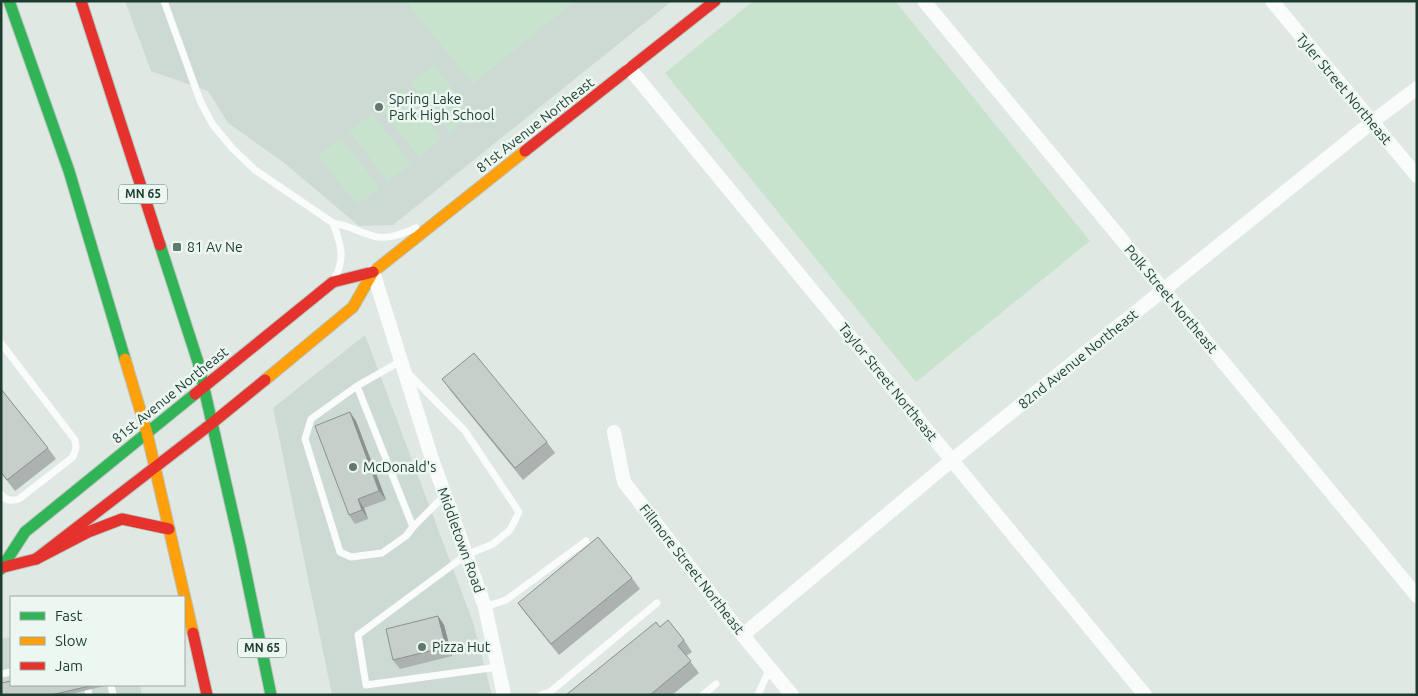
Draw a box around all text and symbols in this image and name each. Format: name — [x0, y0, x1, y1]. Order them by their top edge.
street label: Tyler Street Northeast — [1293, 30, 1395, 148]
street label: 81st Avenue Northeast — [473, 74, 597, 176]
place label: Spring Lake Park High School — [389, 91, 495, 123]
marker: Spring Lake Park High School — [373, 101, 385, 113]
road number: MN 65 — [119, 184, 167, 203]
place label: 81 Av Ne — [187, 239, 243, 255]
marker: 81 Av Ne — [171, 241, 183, 253]
street label: Polk Street Northeast — [1121, 242, 1221, 357]
street label: 82nd Avenue Northeast — [1015, 306, 1141, 412]
street label: Taylor Street Northeast — [835, 320, 941, 445]
street label: 81st Avenue Northeast — [109, 343, 232, 447]
place label: McDonald's — [363, 459, 436, 475]
marker: McDonald's — [347, 461, 359, 473]
street label: Middletown Road — [434, 485, 488, 595]
street label: Fillmore Street Northeast — [636, 501, 748, 638]
legend — [10, 596, 185, 686]
text: Fast — [55, 607, 83, 624]
text: Slow — [55, 632, 88, 649]
road number: MN 65 — [238, 638, 286, 658]
place label: Pizza Hut — [432, 639, 491, 655]
marker: Pizza Hut — [416, 641, 428, 653]
text: Jam — [55, 657, 83, 674]

